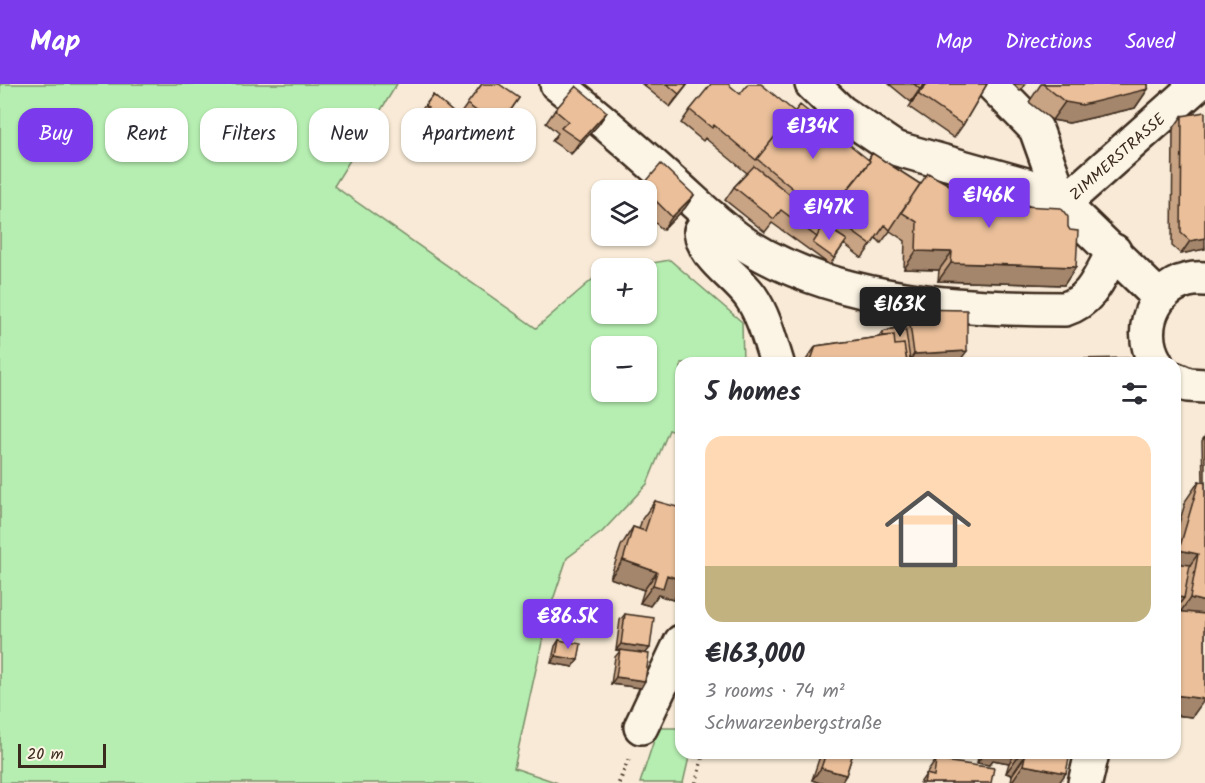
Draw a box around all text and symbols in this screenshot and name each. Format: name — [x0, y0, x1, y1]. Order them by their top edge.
text: Map — [30, 20, 81, 65]
text: Map — [936, 26, 972, 59]
text: Directions — [1005, 26, 1092, 59]
text: Saved — [1125, 26, 1175, 59]
street label: ZIMMERSTRASSE — [1064, 107, 1172, 207]
chip: Buy — [18, 108, 93, 162]
chip: Rent — [105, 108, 188, 162]
chip: Filters — [200, 108, 297, 162]
chip: New — [309, 108, 389, 162]
chip: Apartment — [401, 108, 536, 162]
pin: €134K — [771, 109, 855, 160]
text: €134K — [787, 112, 839, 144]
pin: €146K — [947, 178, 1031, 229]
map controls — [591, 180, 657, 402]
button: layers — [591, 180, 657, 246]
text: €146K — [963, 181, 1015, 213]
pin: €147K — [787, 190, 871, 241]
text: €147K — [803, 193, 855, 225]
button: + — [591, 258, 657, 324]
pin: €163K — [858, 287, 942, 338]
text: €163K — [874, 290, 926, 322]
button: − — [591, 336, 657, 402]
text: 5 homes — [705, 372, 801, 414]
icon: filters — [1118, 377, 1151, 410]
icon: home — [874, 475, 982, 583]
pin: €86.5K — [519, 599, 617, 650]
text: €86.5K — [537, 602, 599, 634]
text: €163,000 — [705, 634, 804, 676]
text: 3 rooms · 74 m² — [705, 676, 845, 708]
text: Schwarzenbergstraße — [705, 708, 882, 740]
scale bar — [18, 741, 106, 768]
text: 20 m — [27, 742, 63, 767]

